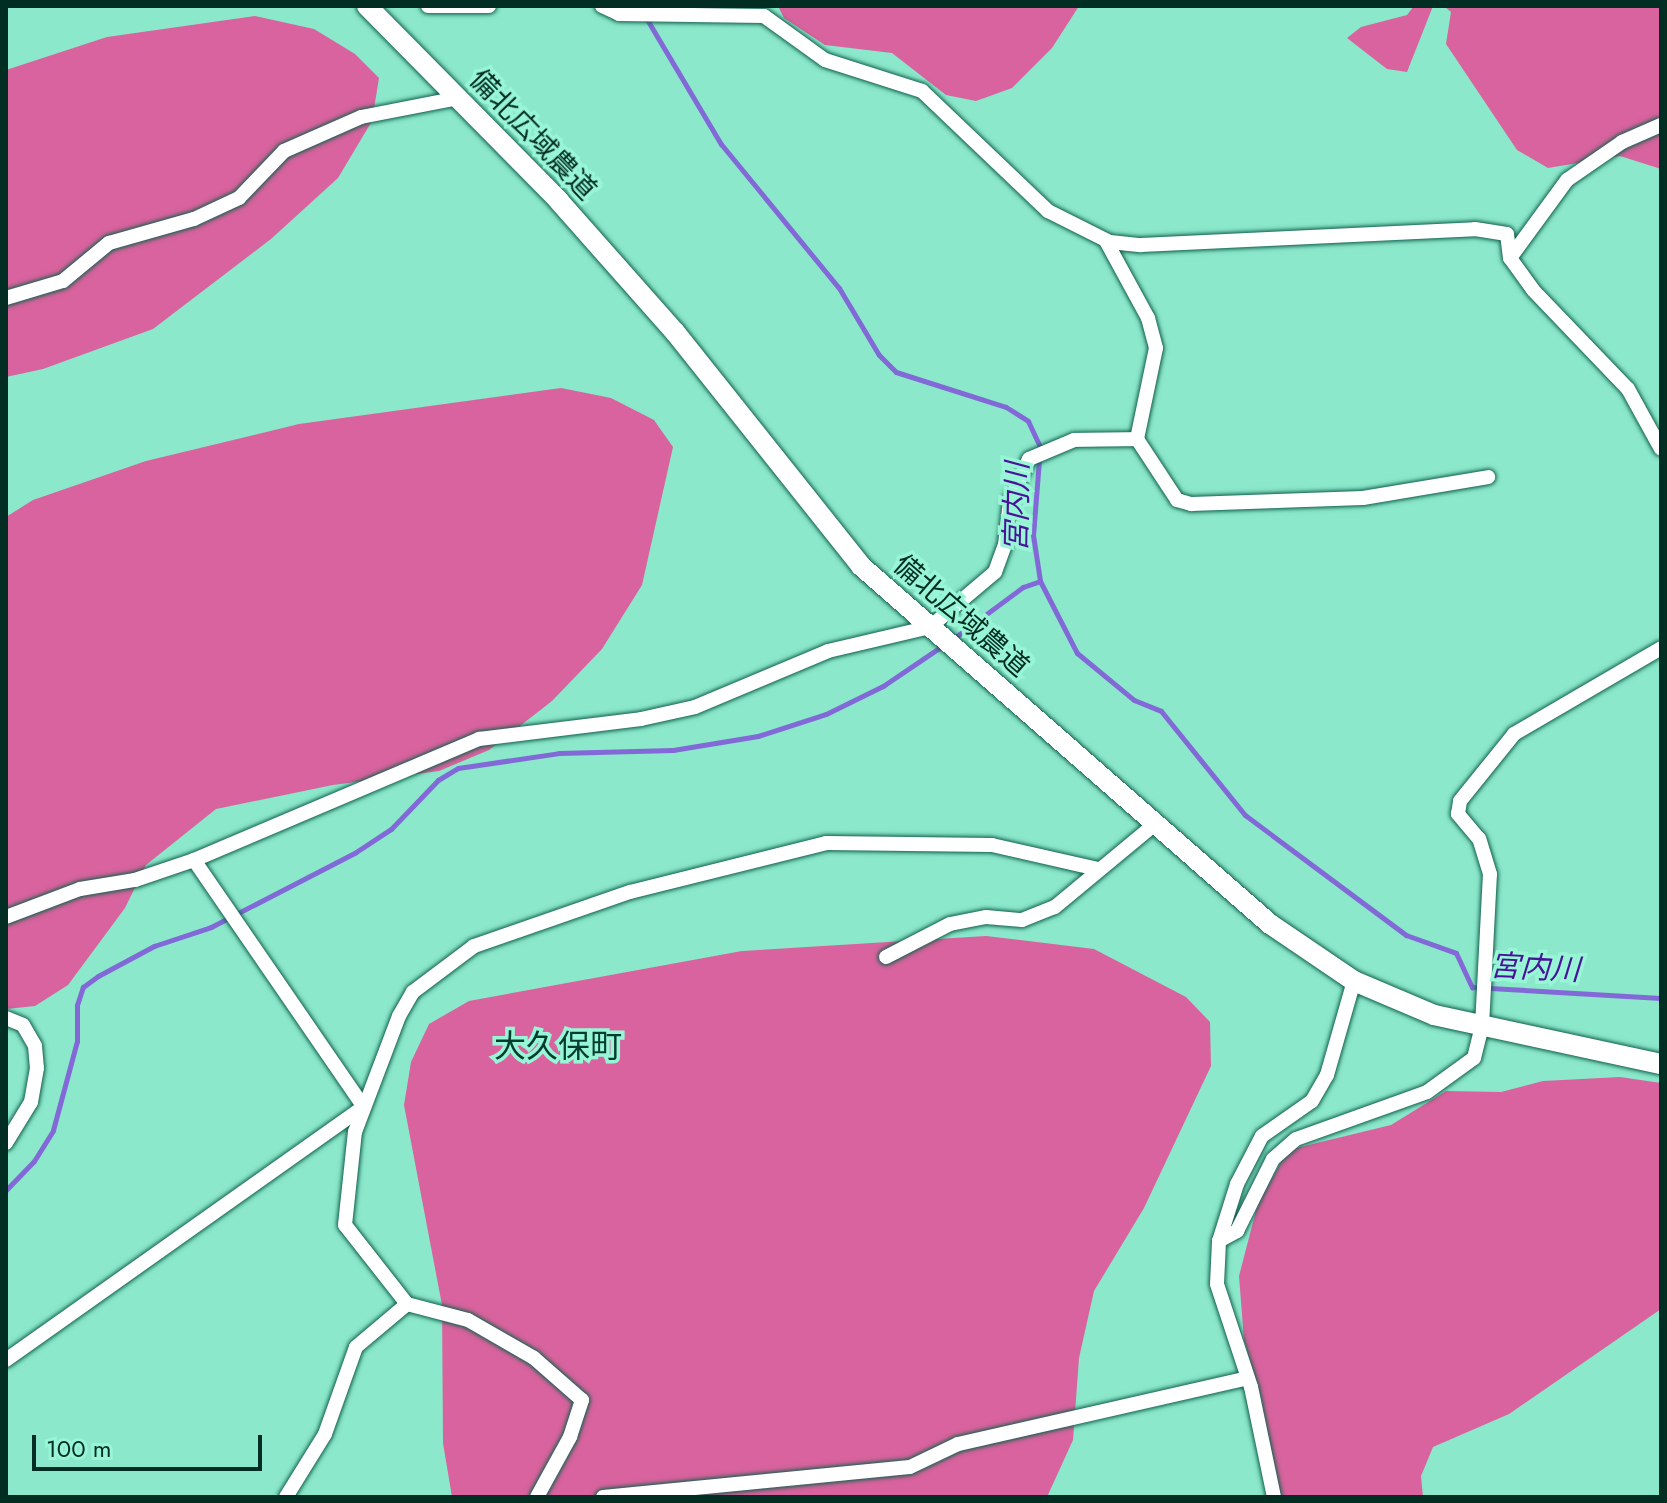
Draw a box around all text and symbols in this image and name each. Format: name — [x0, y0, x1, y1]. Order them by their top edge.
street label: 備北広域農道 — [463, 63, 603, 207]
water label: 宮内川 — [998, 462, 1036, 552]
street label: 備北広域農道 — [887, 548, 1035, 684]
water label: 宮内川 — [1489, 948, 1581, 988]
district label: 大久保町 — [494, 1027, 622, 1065]
scale bar — [36, 1419, 266, 1469]
text: 100 m — [46, 1431, 112, 1466]

